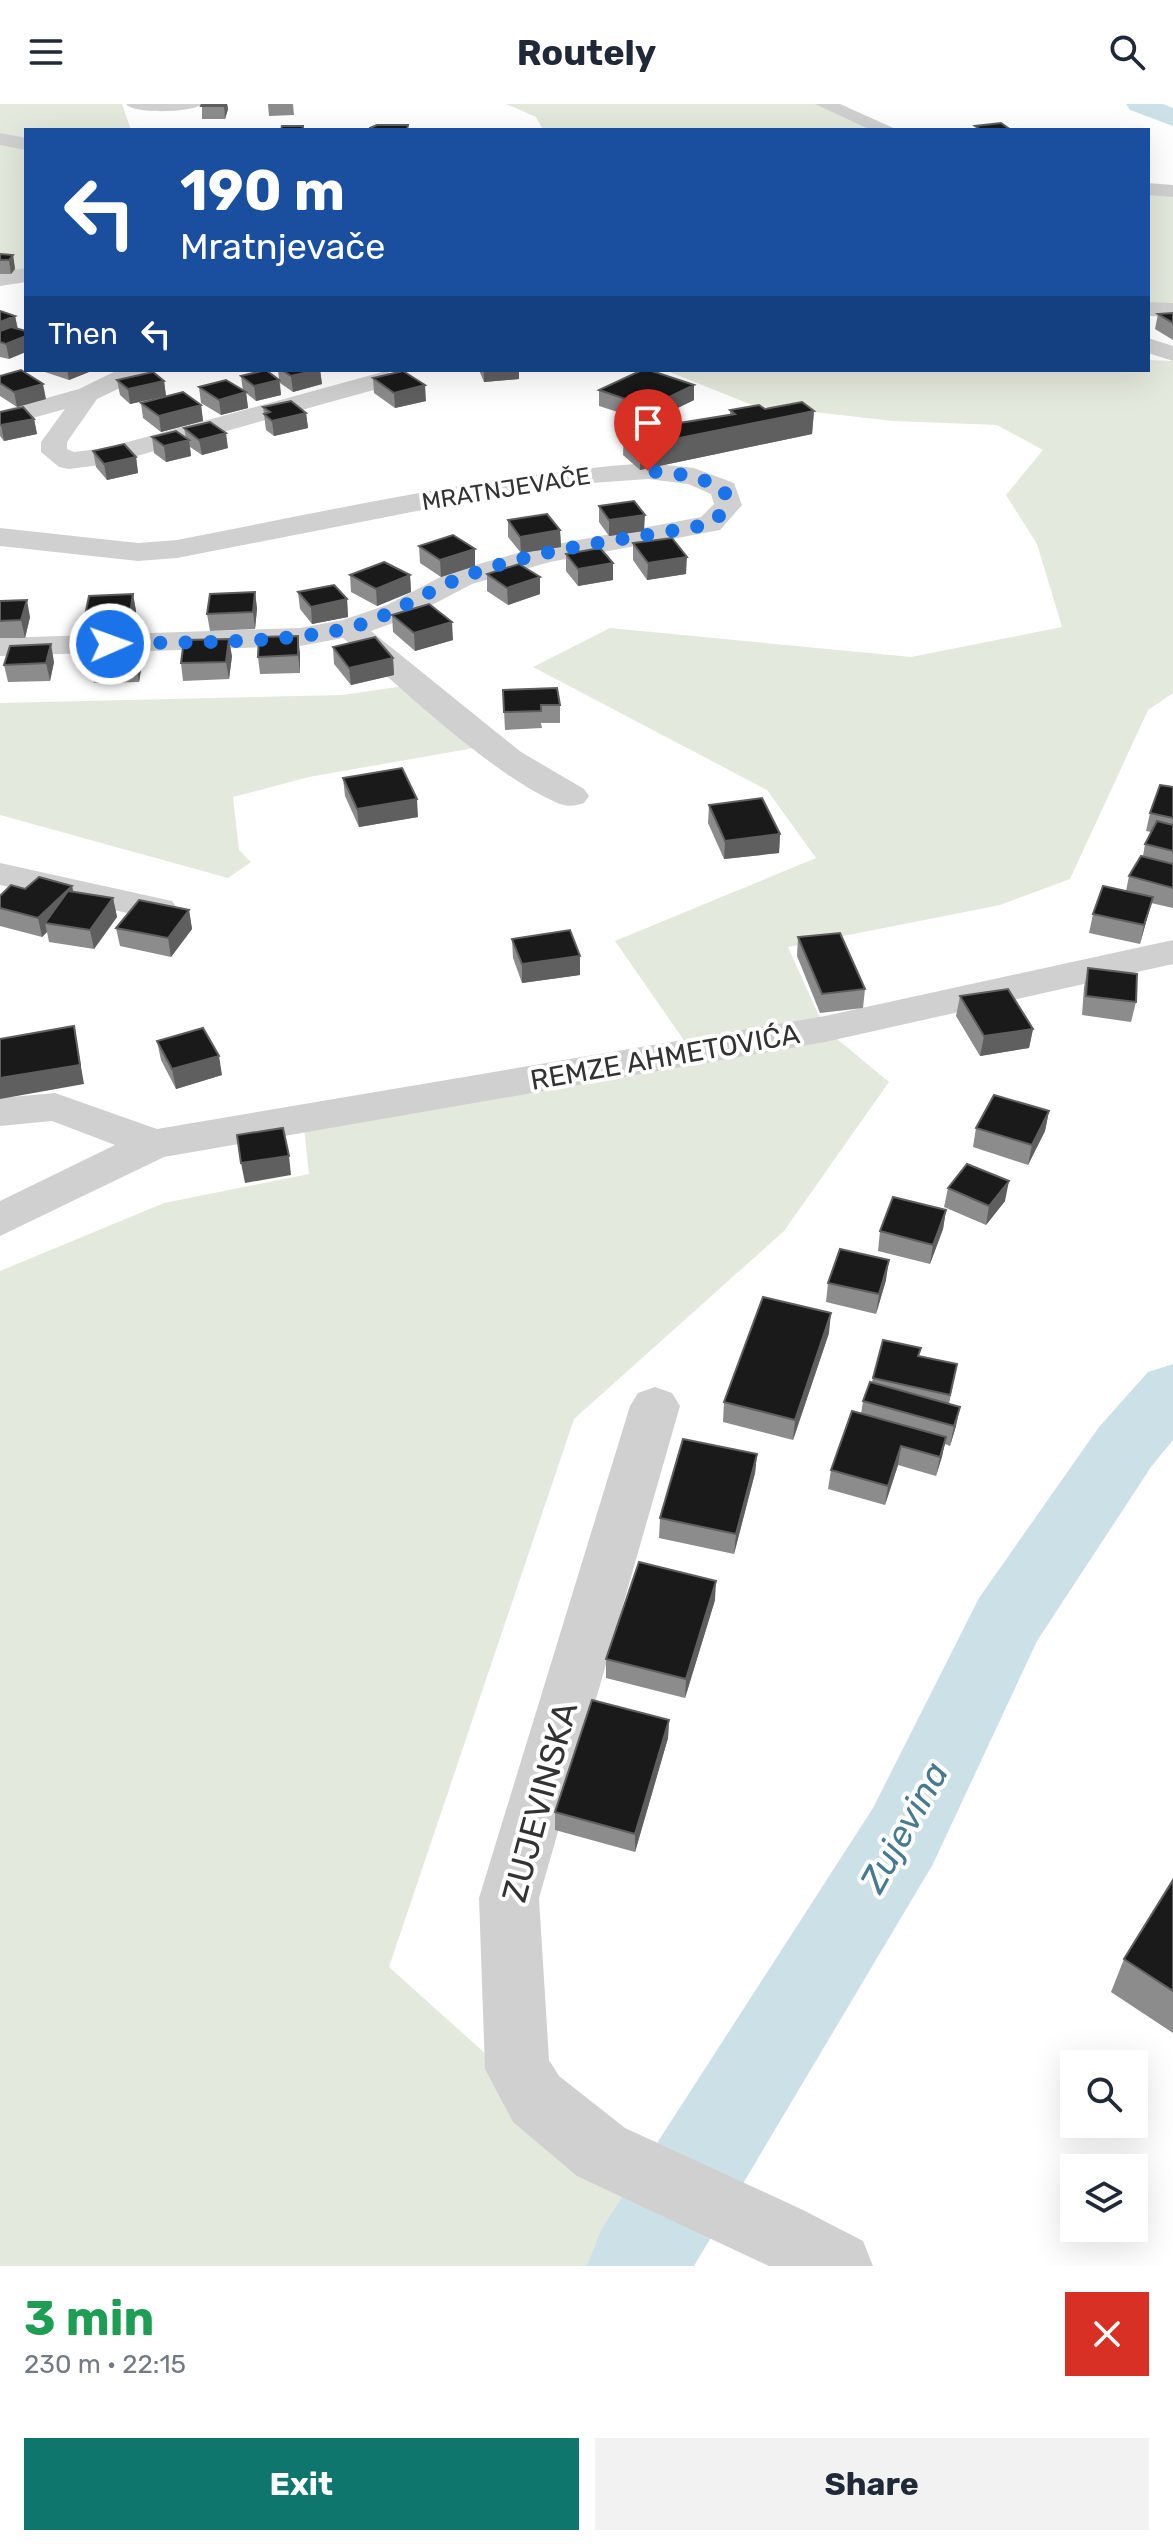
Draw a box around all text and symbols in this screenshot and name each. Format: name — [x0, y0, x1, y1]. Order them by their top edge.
icon: menu — [24, 30, 68, 74]
icon: search — [1105, 30, 1149, 74]
text: Routely — [517, 31, 656, 74]
text: 190 m — [180, 158, 345, 224]
icon: left — [48, 160, 152, 264]
text: Mratnjevače — [180, 225, 385, 268]
icon: left — [134, 312, 178, 356]
text: Then — [48, 316, 118, 352]
pin — [614, 389, 682, 471]
icon: arrive — [626, 401, 670, 445]
street label: MRATNJEVAČE — [420, 462, 592, 516]
position arrow — [68, 602, 152, 686]
street label: REMZE AHMETOVIĆA — [528, 1017, 802, 1097]
street label: ZUJEVINSKA — [494, 1697, 586, 1907]
water label: Zujevina — [850, 1754, 957, 1901]
map controls — [1060, 2050, 1148, 2242]
button: search — [1060, 2050, 1148, 2138]
button: layers — [1060, 2154, 1148, 2242]
text: 3 min — [24, 2290, 154, 2347]
button: close — [1065, 2292, 1149, 2376]
text: 230 m · 22:15 — [24, 2349, 186, 2380]
button: Exit — [24, 2438, 579, 2530]
button: Share — [595, 2438, 1149, 2530]

